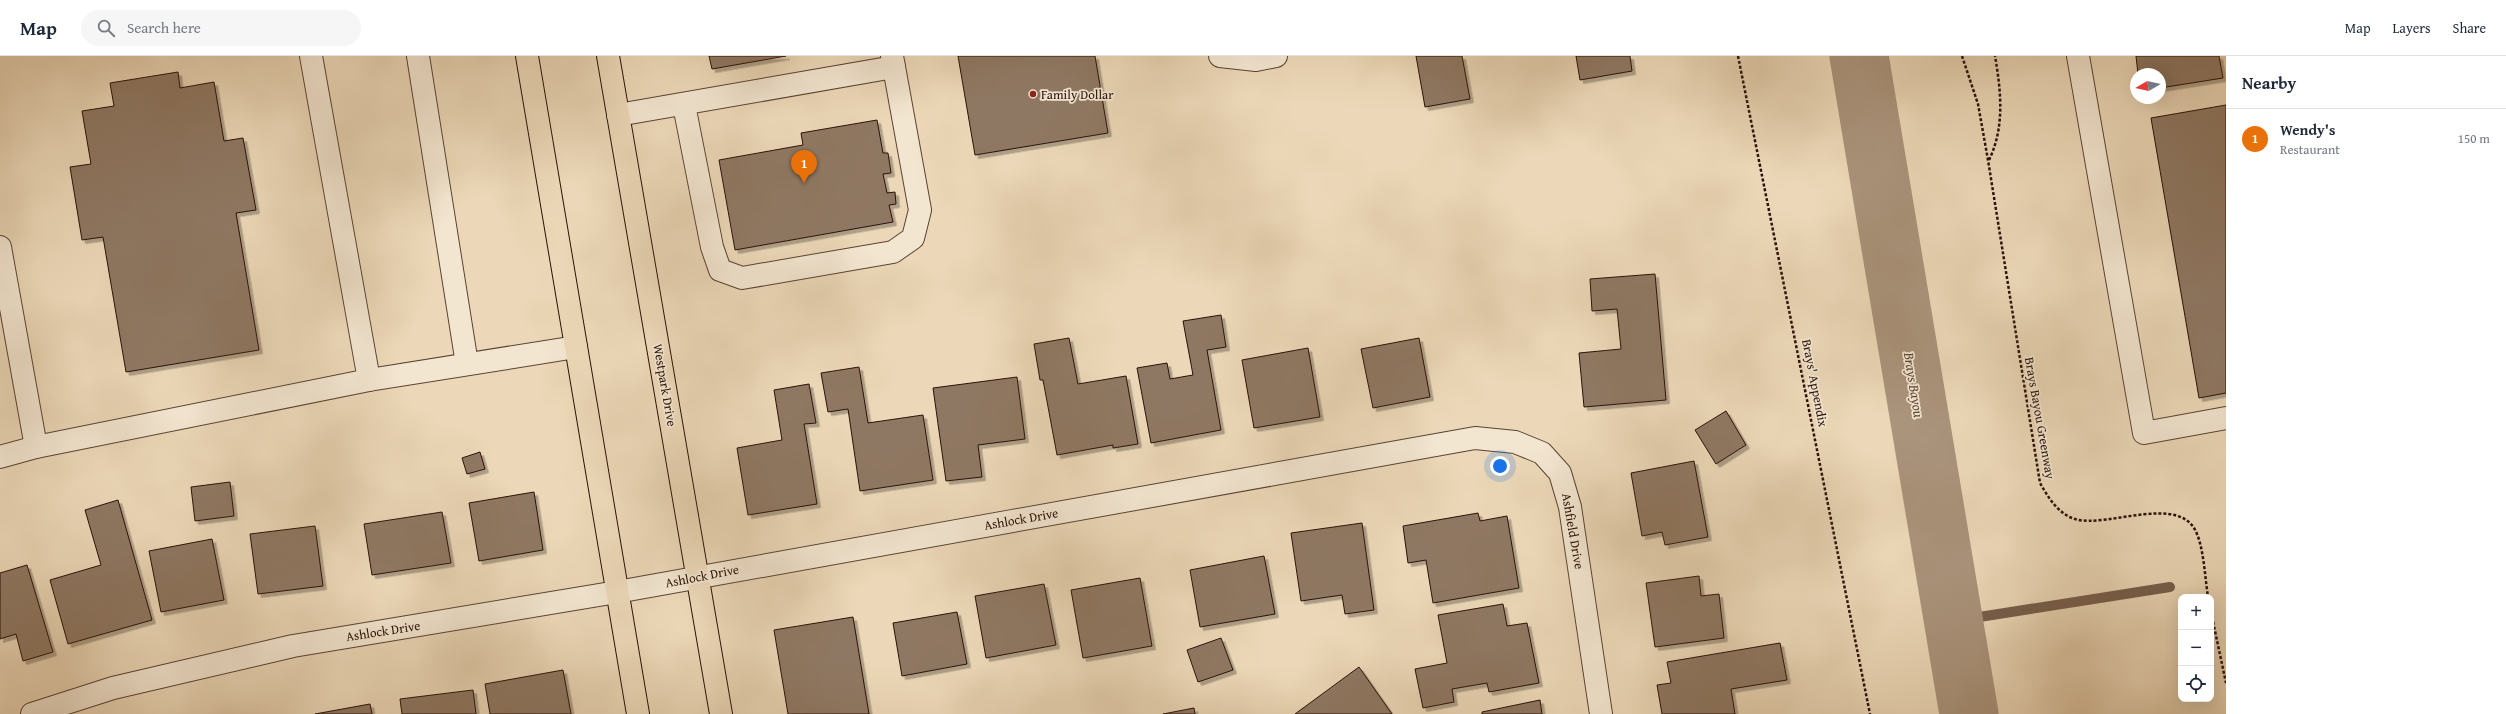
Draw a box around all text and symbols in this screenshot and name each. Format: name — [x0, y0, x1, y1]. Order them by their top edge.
search box — [81, 10, 361, 46]
text: Map — [20, 14, 57, 42]
icon: search — [95, 17, 117, 39]
text: Search here — [127, 17, 201, 38]
text: Map — [2345, 18, 2371, 38]
text: Layers — [2393, 18, 2431, 38]
text: Share — [2453, 18, 2486, 38]
north arrow — [2130, 68, 2166, 104]
text: Nearby — [2242, 70, 2296, 95]
place label: Family Dollar — [1041, 85, 1114, 104]
marker: Family Dollar — [1028, 89, 1038, 99]
text: Wendy's — [2280, 119, 2335, 140]
text: 1 — [2252, 129, 2258, 148]
text: 150 m — [2458, 129, 2490, 148]
text: Restaurant — [2280, 140, 2340, 159]
pin: 1 — [791, 150, 817, 183]
street label: Brays' Appendix — [1797, 337, 1833, 429]
street label: Westpark Drive — [648, 342, 682, 428]
water label: Brays Bayou — [1899, 350, 1929, 419]
street label: Brays Bayou Greenway — [2020, 356, 2060, 481]
your location — [1490, 456, 1510, 476]
street label: Ashfield Drive — [1557, 491, 1589, 571]
street label: Ashlock Drive — [983, 503, 1059, 535]
street label: Ashlock Drive — [663, 560, 741, 592]
map controls — [2178, 594, 2214, 702]
button: + — [2178, 594, 2214, 630]
street label: Ashlock Drive — [345, 616, 421, 646]
button: − — [2178, 630, 2214, 666]
button: locate — [2178, 666, 2214, 702]

